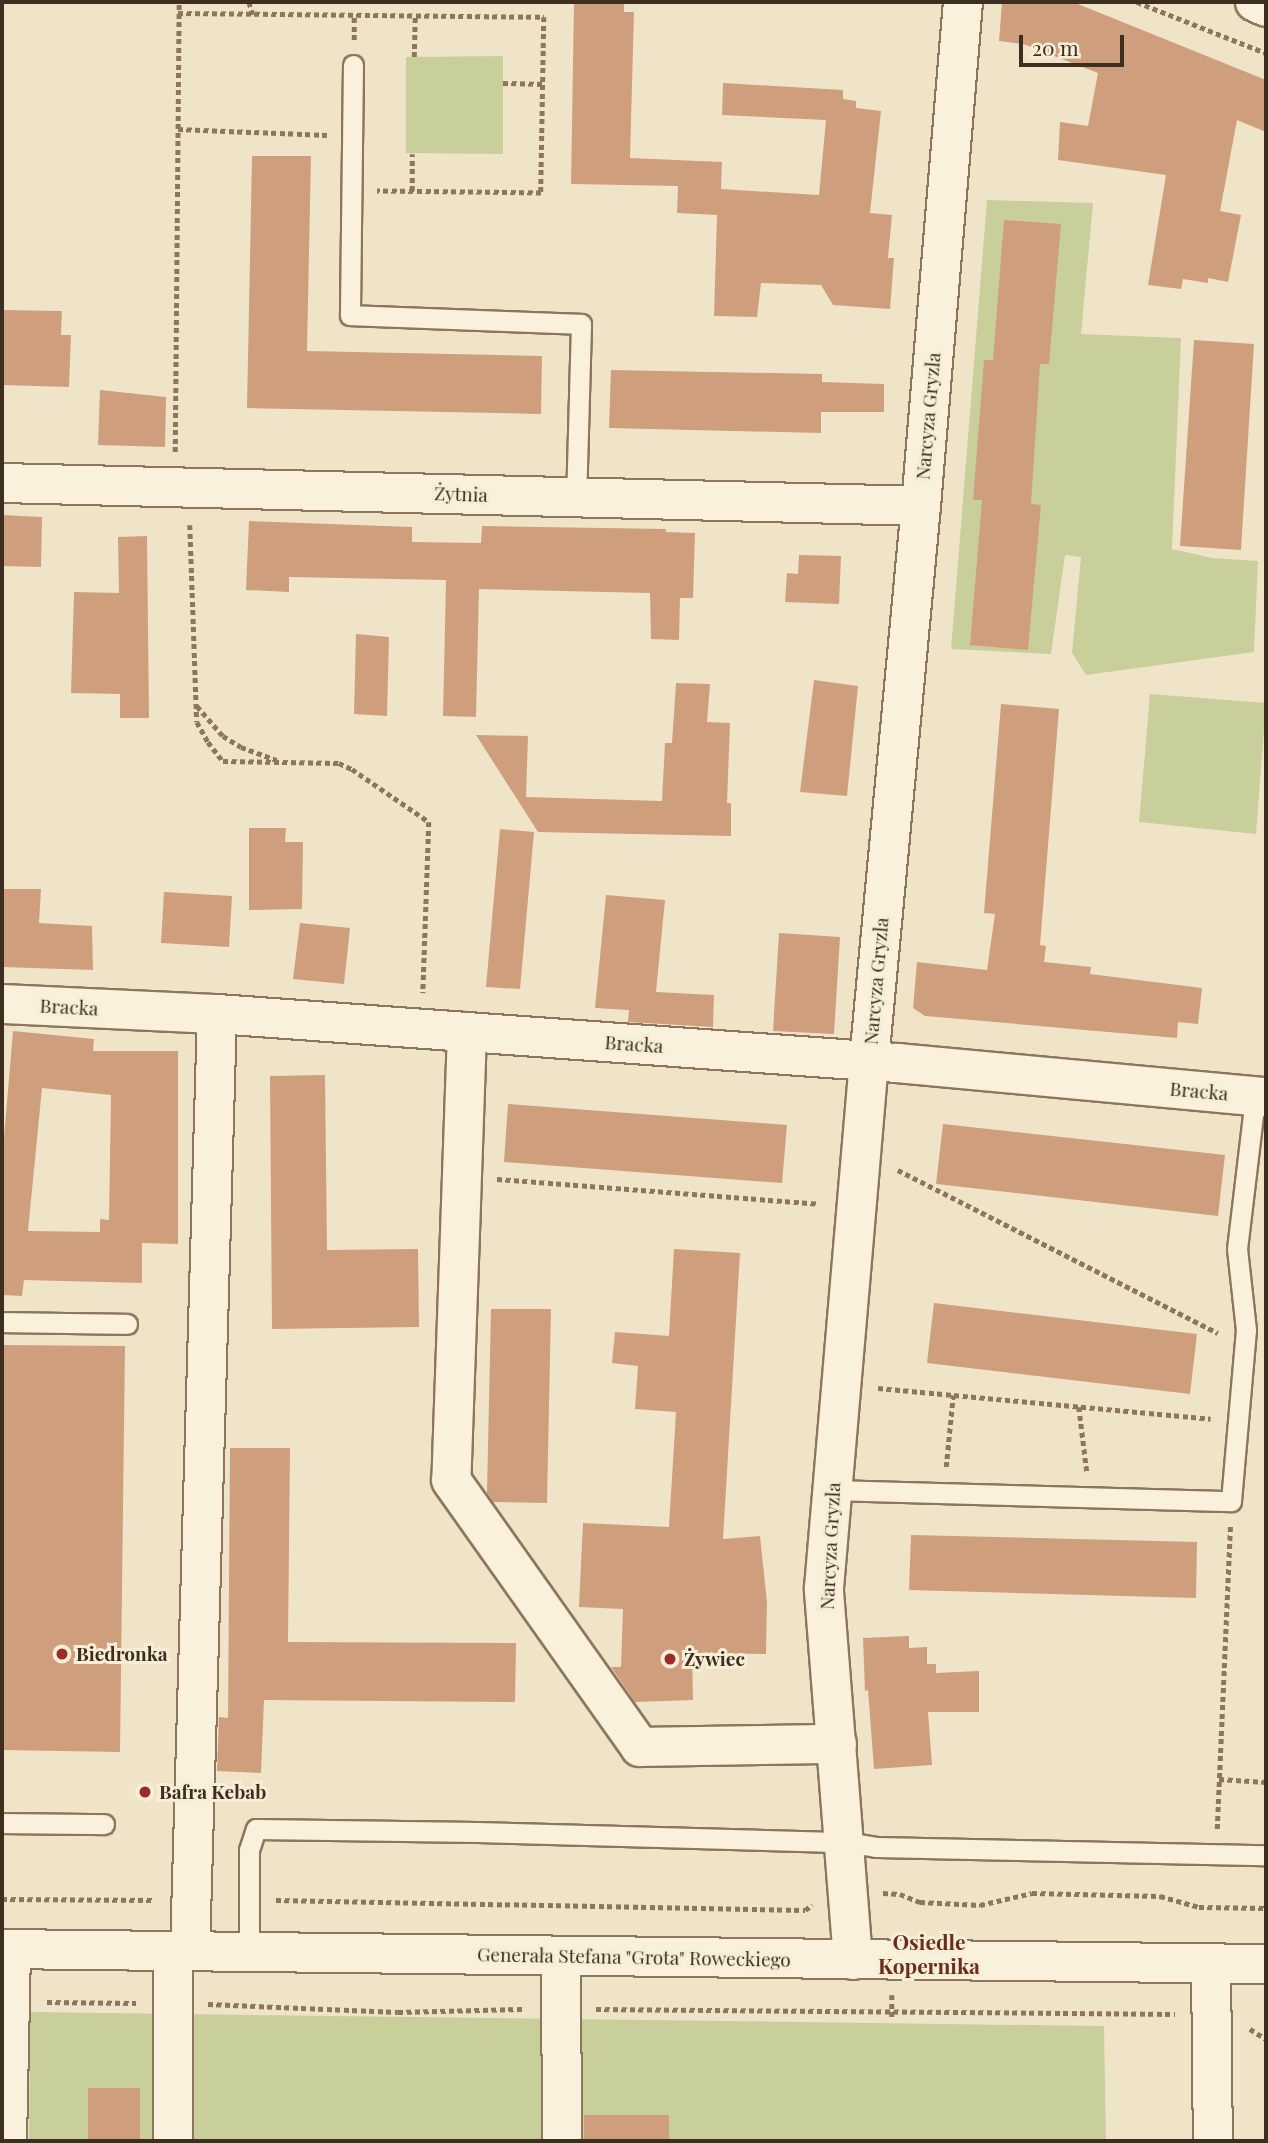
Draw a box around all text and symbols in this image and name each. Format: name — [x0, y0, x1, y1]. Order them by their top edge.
scale bar — [1023, 21, 1128, 65]
text: 20 m — [1032, 33, 1079, 61]
street label: Narcyza Gryzla — [911, 351, 945, 481]
street label: Żytnia — [434, 482, 488, 506]
street label: Narcyza Gryzla — [859, 916, 893, 1046]
street label: Bracka — [39, 994, 99, 1020]
street label: Bracka — [604, 1031, 664, 1057]
street label: Bracka — [1169, 1077, 1229, 1105]
street label: Narcyza Gryzla — [815, 1482, 845, 1610]
place label: Biedronka — [76, 1643, 168, 1665]
marker: Biedronka — [54, 1646, 70, 1662]
place label: Żywiec — [684, 1648, 745, 1670]
marker: Żywiec — [662, 1651, 678, 1667]
place label: Bafra Kebab — [159, 1781, 266, 1803]
marker: Bafra Kebab — [137, 1784, 153, 1800]
district label: Osiedle Kopernika — [878, 1928, 980, 1978]
street label: Generała Stefana "Grota" Roweckiego — [476, 1943, 792, 1971]

